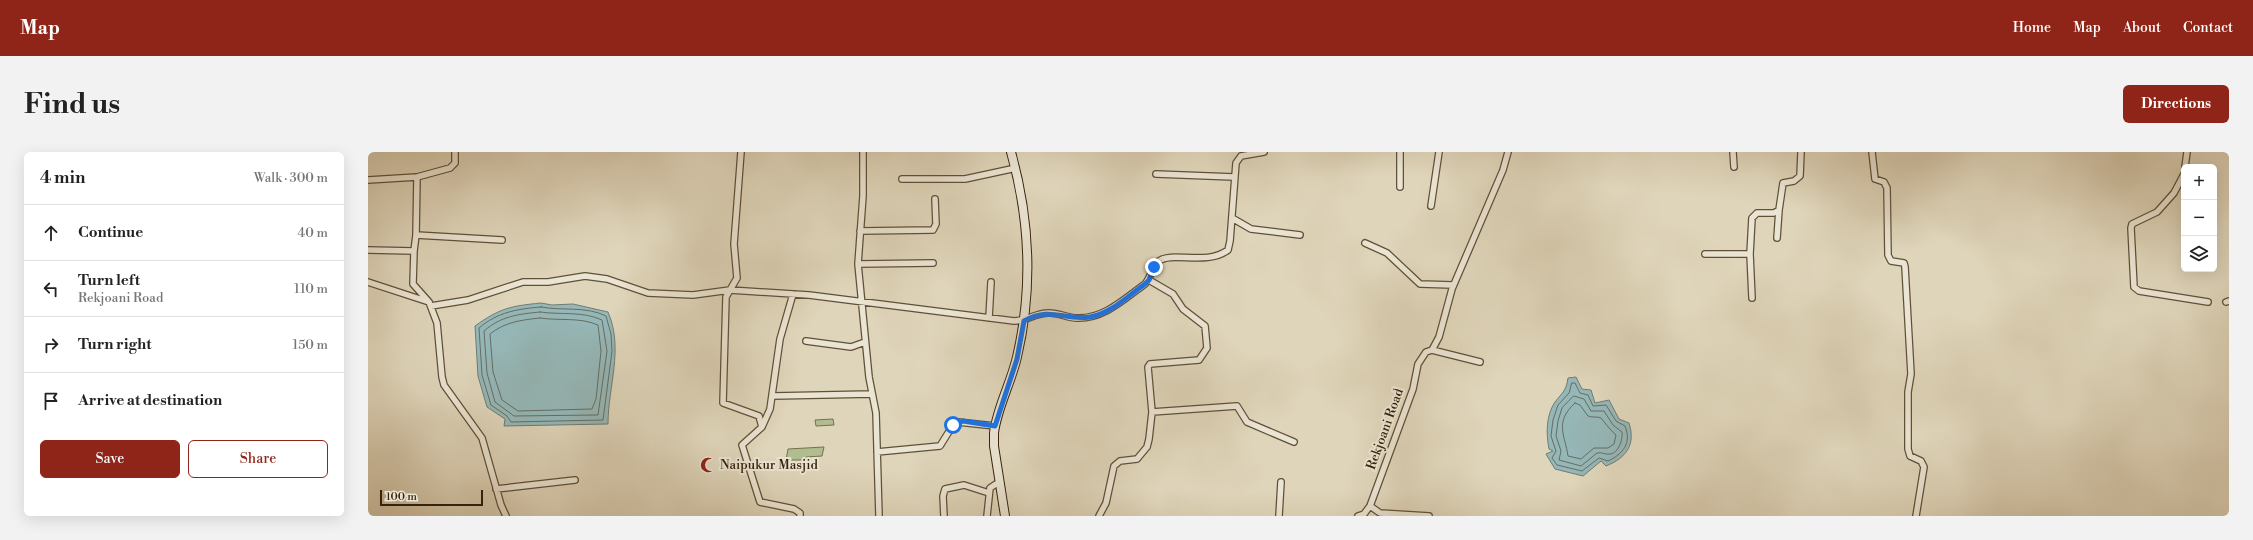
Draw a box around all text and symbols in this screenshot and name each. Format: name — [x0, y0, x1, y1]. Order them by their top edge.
text: Map — [20, 16, 60, 40]
text: Home — [2013, 19, 2051, 37]
text: Map — [2073, 19, 2101, 37]
text: About — [2123, 19, 2161, 37]
text: Contact — [2183, 19, 2233, 37]
button: Directions — [2123, 85, 2229, 123]
text: Find us — [24, 87, 120, 122]
map controls — [2181, 164, 2217, 272]
button: + — [2181, 164, 2217, 200]
text: 4 min — [40, 167, 85, 189]
text: Walk · 300 m — [254, 170, 328, 186]
button: − — [2181, 200, 2217, 236]
icon: ahead — [40, 222, 62, 244]
text: Continue — [78, 223, 143, 242]
text: 40 m — [298, 225, 328, 241]
button: layers — [2181, 236, 2217, 272]
route end — [1145, 258, 1163, 276]
text: Turn left — [78, 271, 140, 290]
icon: left — [40, 278, 62, 300]
text: 110 m — [294, 281, 328, 297]
text: Rekjoani Road — [78, 290, 163, 306]
icon: right — [40, 334, 62, 356]
text: Turn right — [78, 335, 152, 354]
text: 150 m — [293, 337, 328, 353]
street label: Rekjoani Road — [1363, 386, 1407, 472]
icon: arrive — [40, 390, 62, 412]
text: Arrive at destination — [78, 391, 222, 410]
route start — [944, 416, 962, 434]
button: Save — [40, 440, 180, 478]
button: Share — [188, 440, 328, 478]
mosque icon: Naipukur Masjid — [699, 456, 717, 474]
place label: Naipukur Masjid — [720, 457, 818, 473]
scale bar — [380, 488, 483, 507]
text: 100 m — [386, 490, 417, 504]

